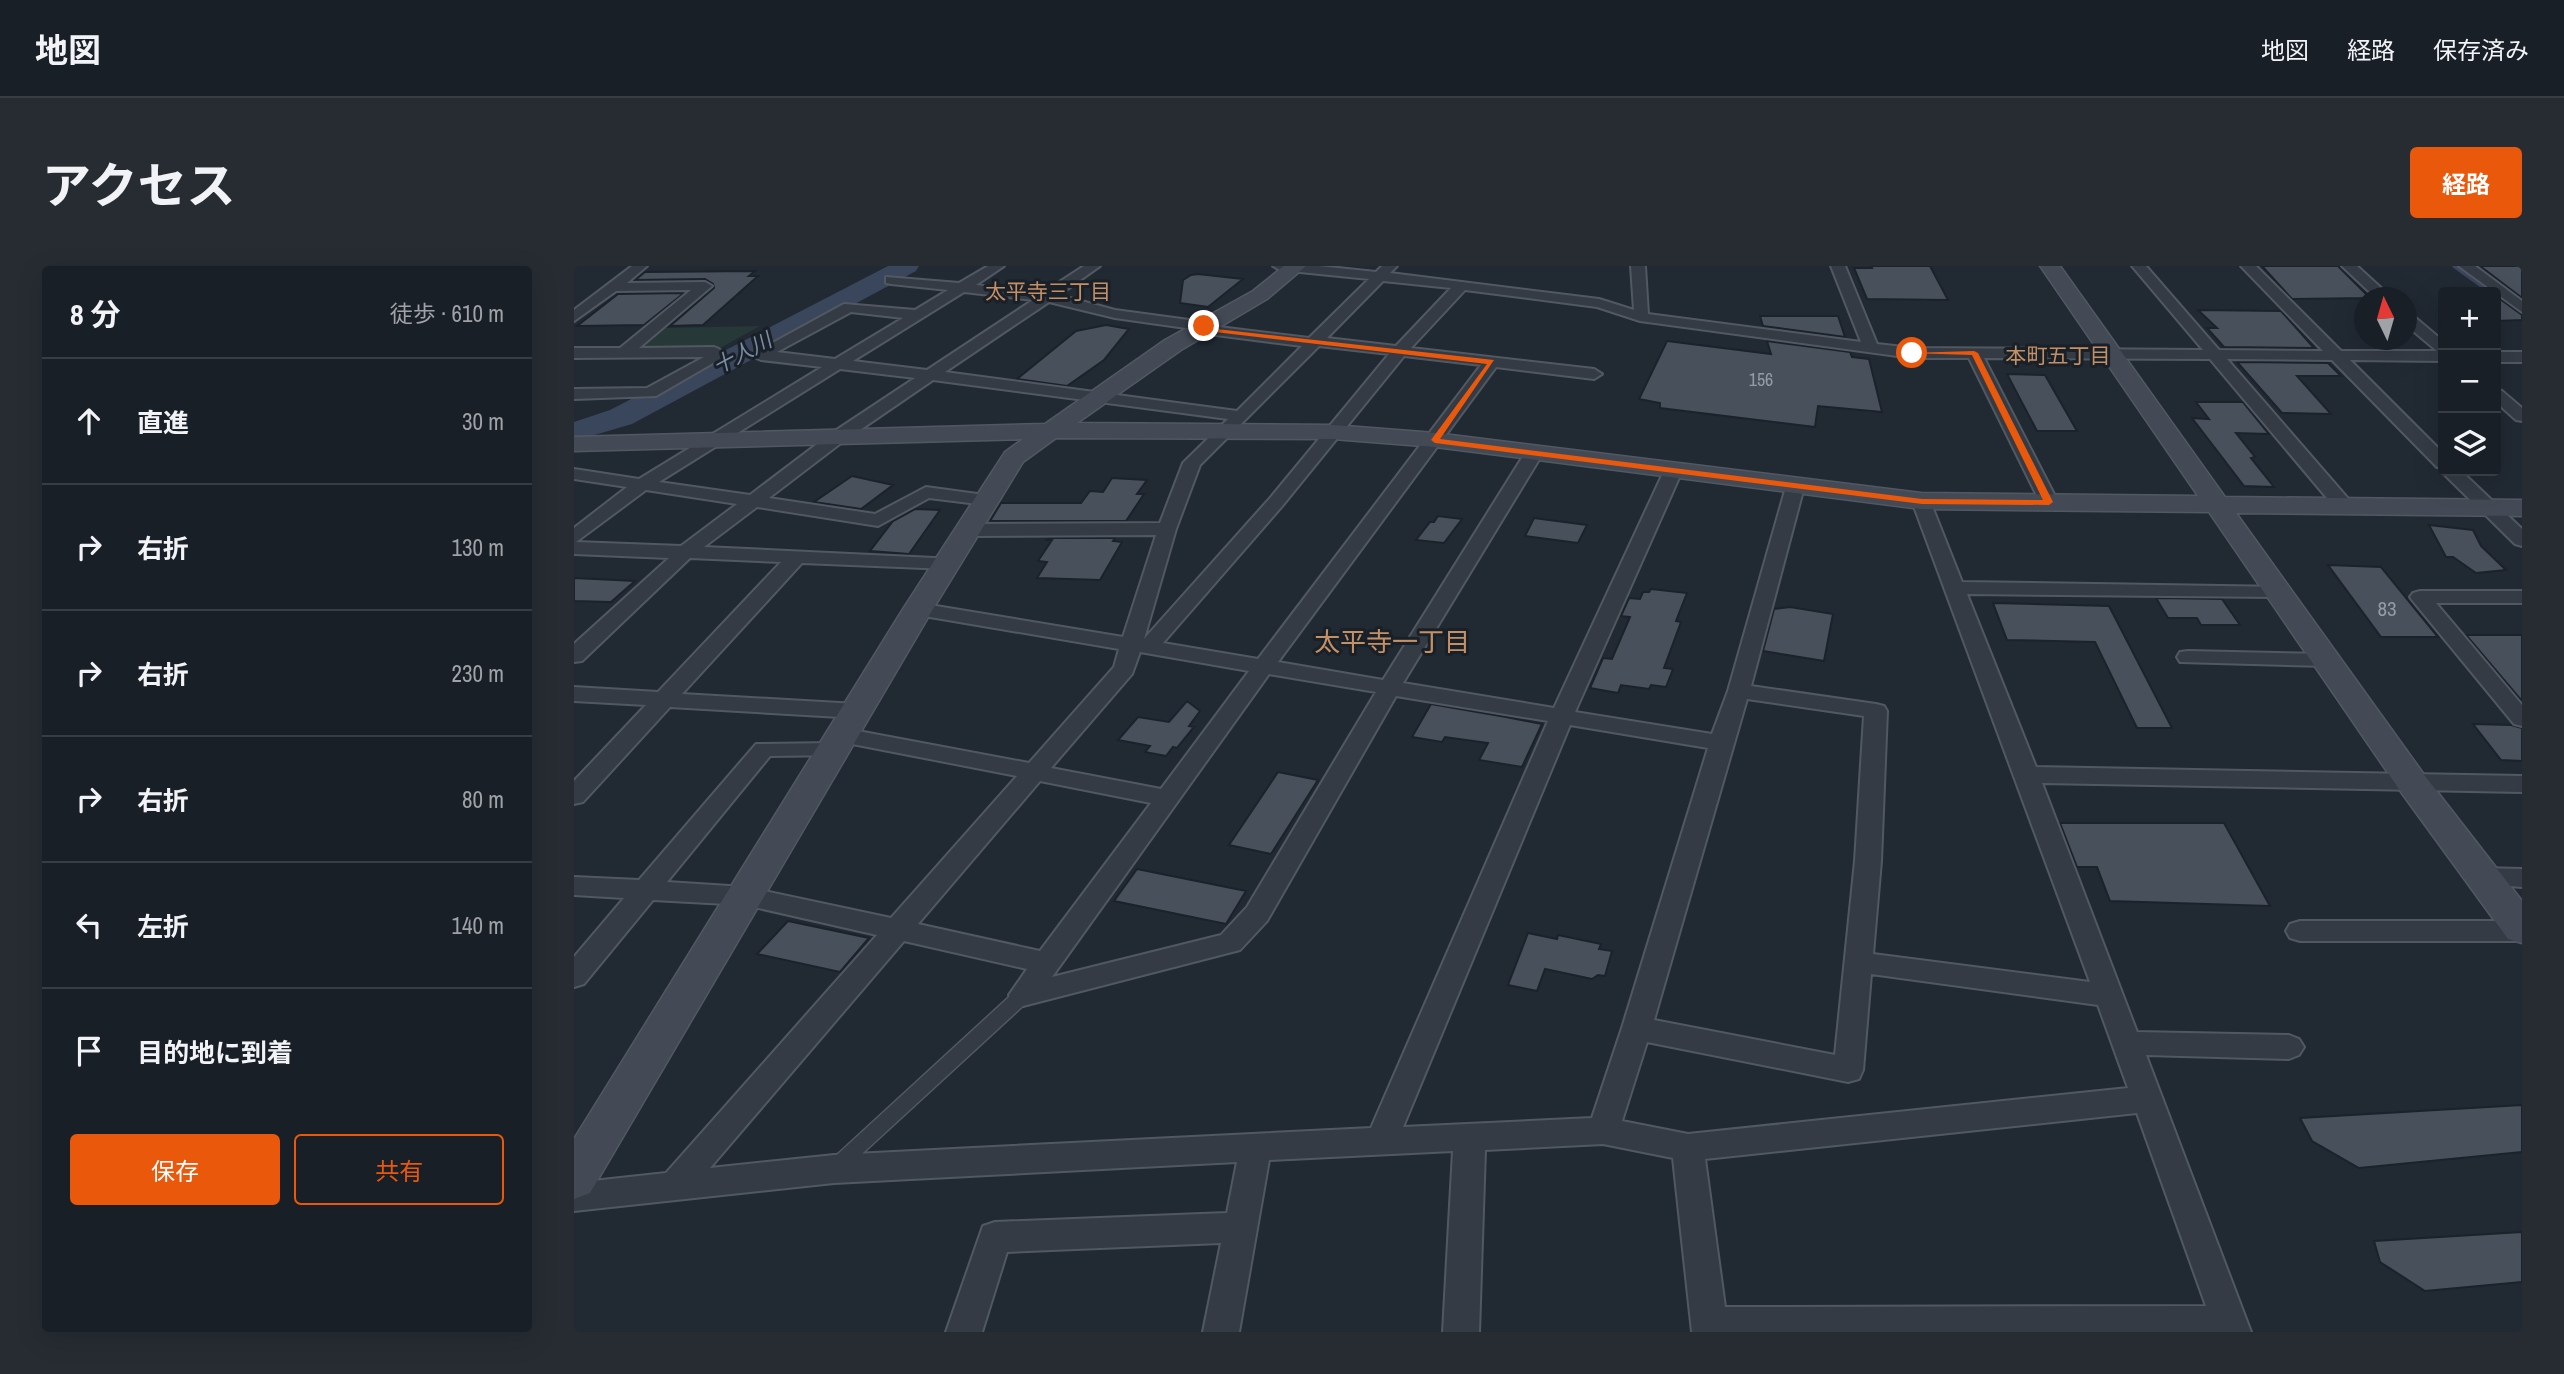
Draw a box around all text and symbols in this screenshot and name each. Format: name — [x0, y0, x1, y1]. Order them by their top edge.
text: 地図 — [35, 28, 101, 72]
text: 地図 — [2261, 34, 2309, 66]
text: 経路 — [2347, 34, 2395, 66]
text: 保存済み — [2433, 34, 2529, 66]
button: 経路 — [2410, 147, 2522, 218]
text: アクセス — [42, 152, 236, 218]
district label: 太平寺三丁目 — [985, 277, 1111, 306]
north arrow — [2354, 287, 2417, 350]
map controls — [2438, 287, 2501, 476]
button: + — [2438, 287, 2501, 350]
text: 8 分 — [70, 294, 121, 334]
text: 徒歩 · 610 m — [390, 298, 504, 329]
route end — [1188, 310, 1219, 341]
water label: 十人川 — [707, 324, 778, 381]
route start — [1896, 337, 1927, 368]
district label: 本町五丁目 — [2006, 341, 2111, 370]
button: − — [2438, 350, 2501, 413]
house number: 156 — [1749, 367, 1773, 392]
icon: ahead — [70, 402, 108, 440]
text: 直進 — [137, 405, 189, 440]
text: 30 m — [462, 406, 504, 437]
button: layers — [2438, 413, 2501, 476]
icon: right — [70, 528, 108, 566]
text: 右折 — [137, 531, 189, 566]
text: 130 m — [452, 532, 504, 563]
house number: 83 — [2377, 594, 2397, 623]
district label: 太平寺一丁目 — [1314, 624, 1470, 659]
icon: right — [70, 654, 108, 692]
text: 右折 — [137, 657, 189, 692]
text: 230 m — [452, 658, 504, 689]
icon: right — [70, 780, 108, 818]
text: 右折 — [137, 783, 189, 818]
text: 80 m — [462, 784, 504, 815]
icon: left — [70, 906, 108, 944]
text: 左折 — [137, 909, 189, 944]
text: 140 m — [452, 910, 504, 941]
icon: arrive — [70, 1032, 108, 1070]
text: 目的地に到着 — [137, 1035, 293, 1070]
button: 保存 — [70, 1134, 280, 1205]
button: 共有 — [294, 1134, 504, 1205]

